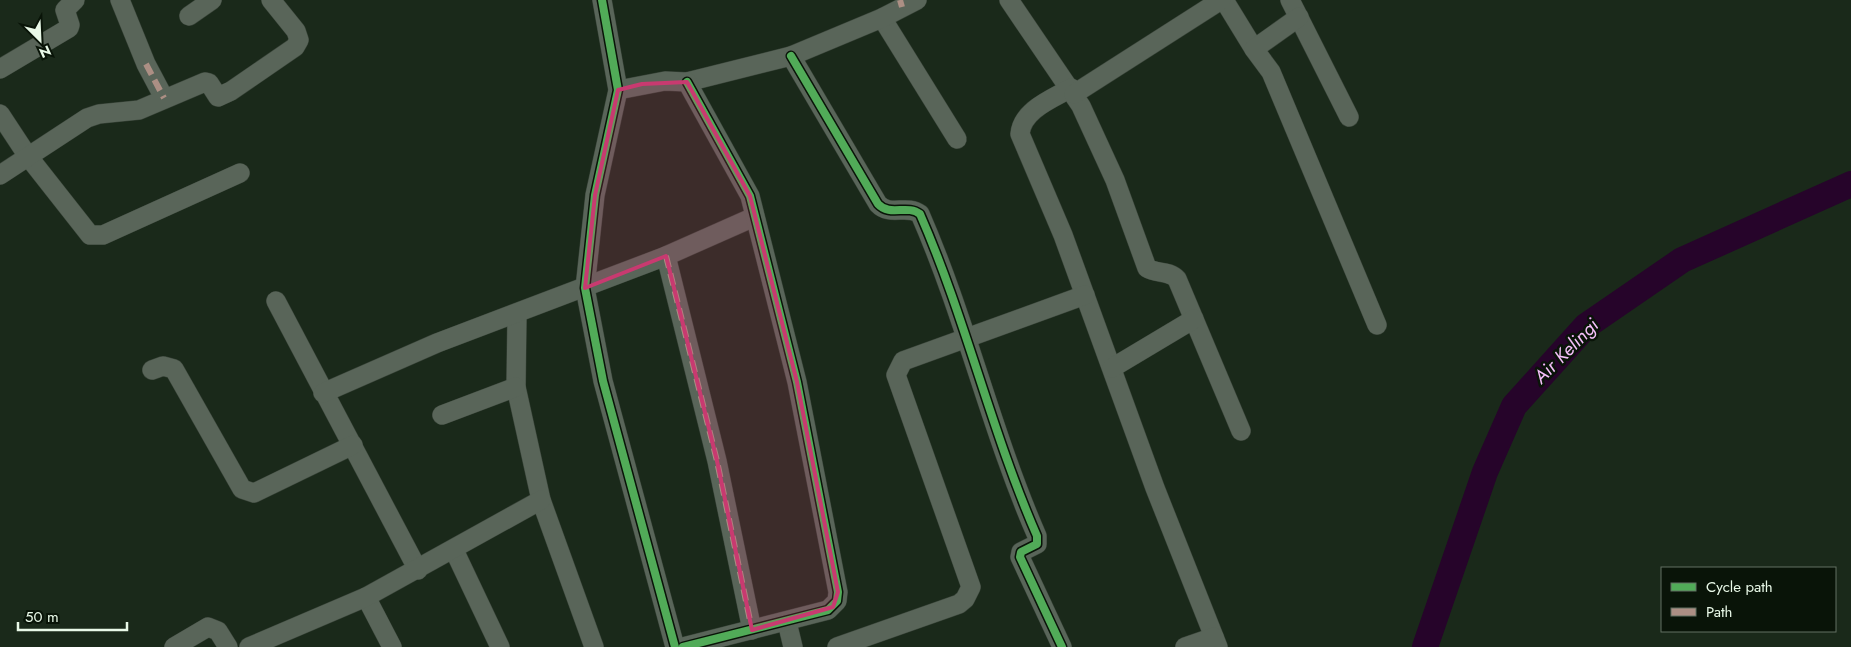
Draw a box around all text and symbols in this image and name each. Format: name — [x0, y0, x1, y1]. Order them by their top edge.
north arrow — [15, 15, 65, 65]
text: N — [36, 40, 54, 63]
water label: Air Kelingi — [1527, 311, 1606, 390]
legend — [1661, 567, 1836, 632]
text: Cycle path — [1706, 576, 1773, 598]
scale bar — [18, 600, 126, 632]
text: Path — [1706, 601, 1732, 623]
text: 50 m — [25, 606, 59, 628]

